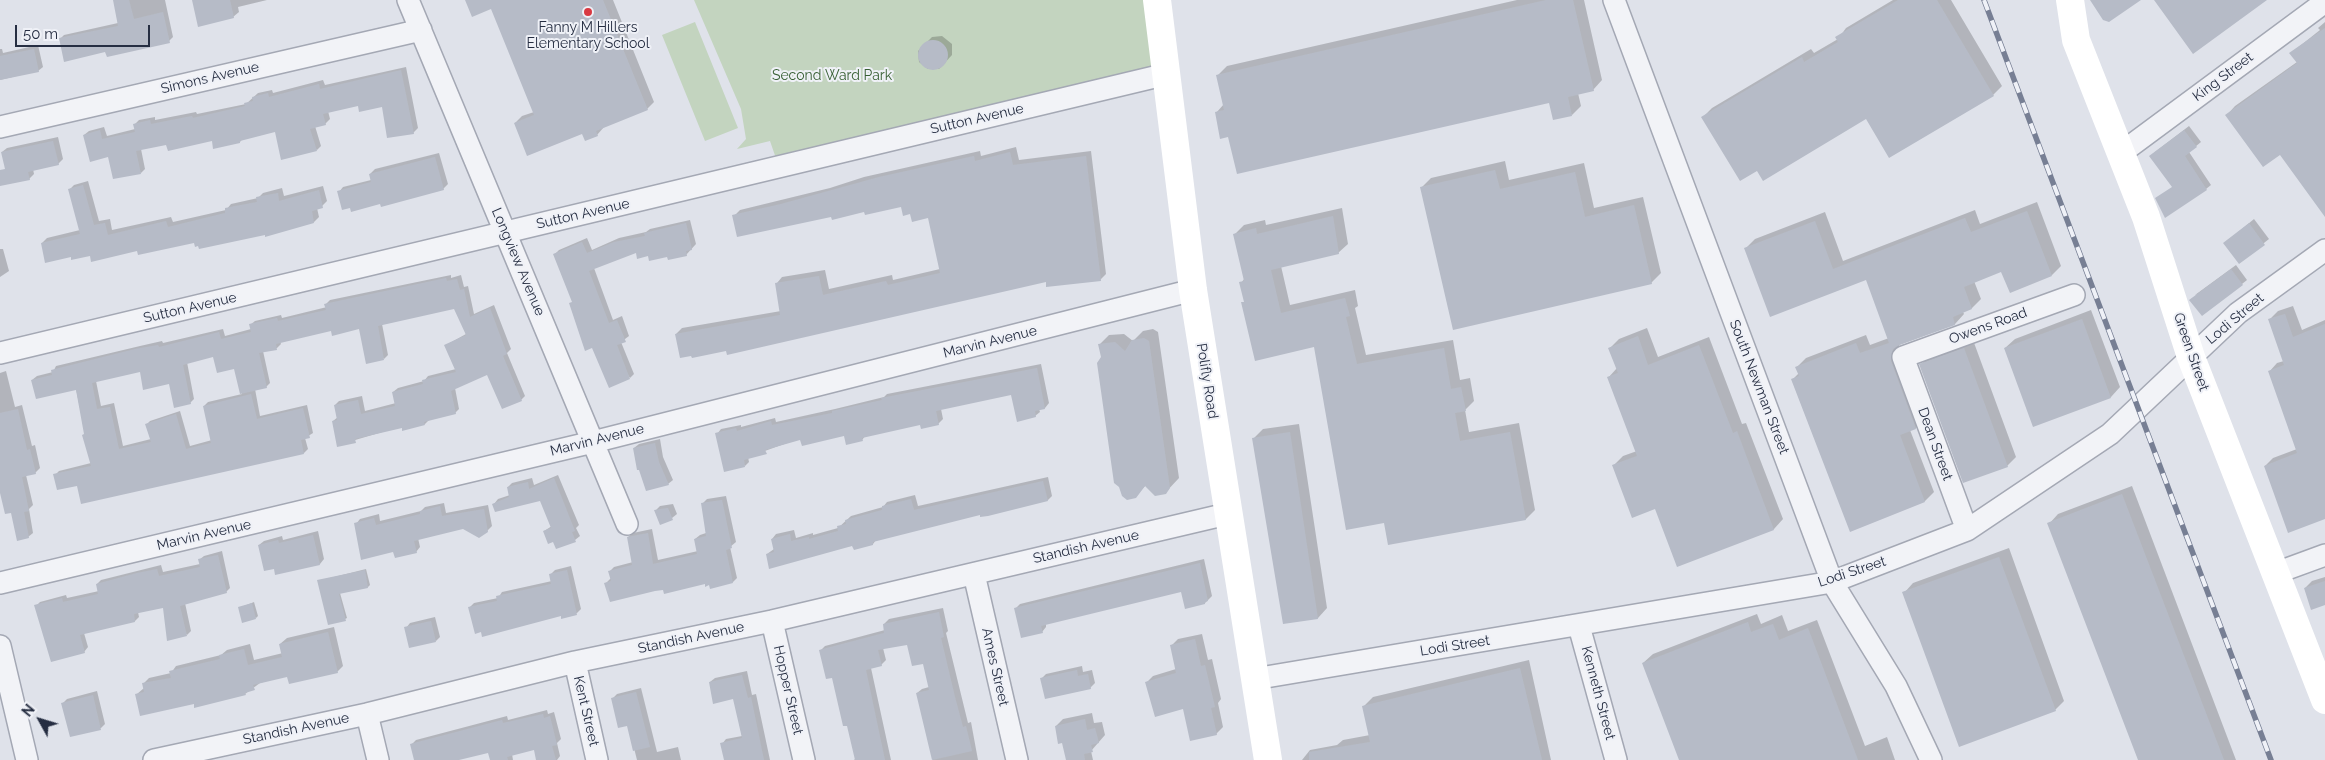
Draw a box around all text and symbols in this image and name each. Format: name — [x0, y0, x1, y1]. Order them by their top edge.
marker: Fanny M Hillers Elementary School — [582, 6, 594, 18]
scale bar — [18, 15, 152, 47]
place label: Fanny M Hillers Elementary School — [527, 20, 649, 52]
text: 50 m — [23, 25, 58, 43]
street label: King Street — [2189, 49, 2257, 105]
street label: Simons Avenue — [159, 59, 261, 97]
park label: Second Ward Park — [772, 68, 892, 84]
street label: Sutton Avenue — [929, 100, 1025, 138]
street label: Sutton Avenue — [535, 195, 631, 233]
street label: Longview Avenue — [488, 205, 548, 319]
street label: Sutton Avenue — [142, 289, 238, 327]
street label: Lodi Street — [2203, 290, 2267, 348]
street label: Owens Road — [1947, 304, 2029, 348]
street label: Green Street — [2170, 311, 2212, 393]
street label: South Newman Street — [1726, 317, 1792, 457]
street label: Marvin Avenue — [941, 322, 1039, 362]
street label: Polifly Road — [1193, 342, 1221, 420]
street label: Dean Street — [1914, 405, 1956, 483]
street label: Marvin Avenue — [548, 420, 646, 460]
street label: Marvin Avenue — [155, 516, 253, 554]
street label: Standish Avenue — [1031, 527, 1141, 567]
street label: Lodi Street — [1816, 553, 1888, 591]
street label: Standish Avenue — [636, 619, 746, 657]
street label: Ames Street — [978, 626, 1012, 708]
street label: Lodi Street — [1419, 632, 1491, 660]
street label: Hopper Street — [770, 644, 806, 736]
street label: Kenneth Street — [1577, 644, 1619, 742]
street label: Kent Street — [570, 674, 602, 748]
north arrow — [15, 695, 65, 745]
text: N — [19, 701, 38, 720]
street label: Standish Avenue — [241, 710, 351, 748]

